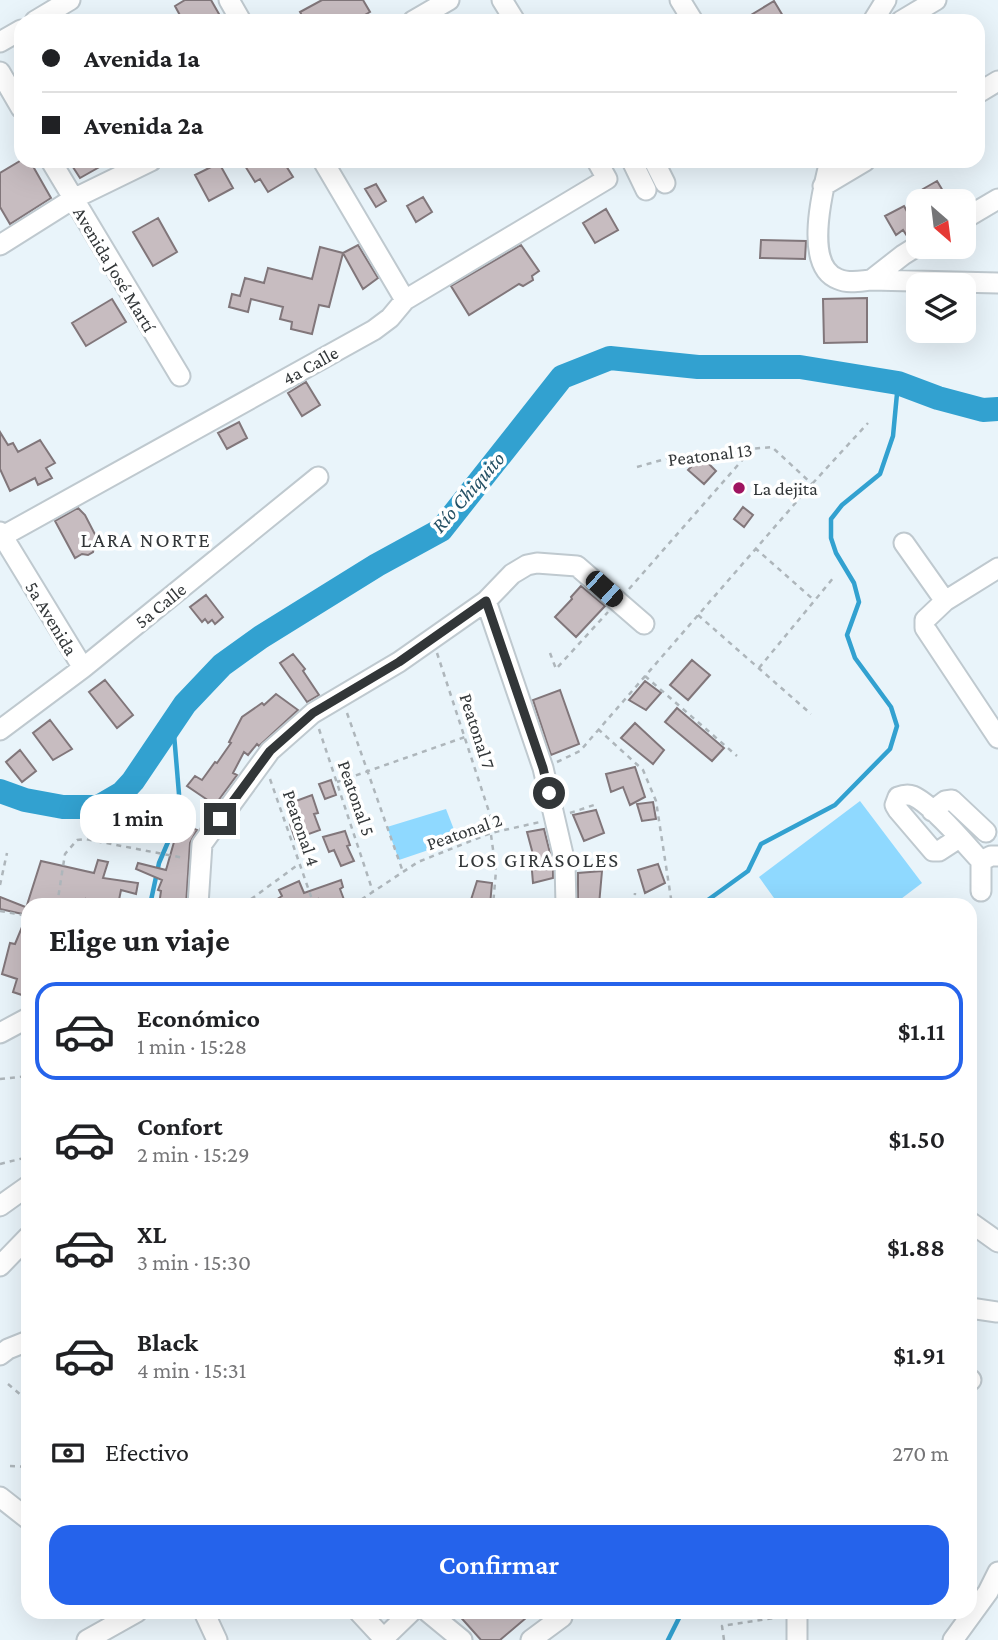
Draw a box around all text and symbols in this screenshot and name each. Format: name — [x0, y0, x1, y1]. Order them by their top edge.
text: Avenida 1a — [84, 44, 200, 73]
text: Avenida 2a — [84, 111, 203, 140]
north arrow — [906, 189, 976, 259]
map controls — [906, 189, 976, 343]
street label: Avenida José Martí — [69, 203, 161, 336]
button: layers — [906, 273, 976, 343]
street label: 4a Calle — [279, 342, 342, 389]
street label: Peatonal 13 — [667, 439, 753, 470]
water label: Río Chiquito — [426, 447, 510, 537]
place label: La dejita — [753, 478, 818, 500]
marker: La dejita — [731, 480, 747, 496]
district label: LARA NORTE — [80, 528, 212, 552]
car — [582, 567, 627, 611]
street label: 5a Avenida — [21, 577, 82, 659]
street label: 5a Calle — [131, 578, 190, 632]
street label: Peatonal 7 — [455, 691, 500, 772]
street label: Peatonal 5 — [334, 758, 379, 839]
route start — [533, 777, 565, 809]
street label: Peatonal 4 — [279, 787, 324, 869]
callout: 1 min — [80, 794, 196, 844]
route end — [204, 803, 236, 835]
text: 1 min — [112, 805, 164, 831]
street label: Peatonal 2 — [424, 809, 505, 854]
district label: LOS GIRASOLES — [458, 848, 620, 872]
text: Elige un viaje — [49, 922, 230, 958]
icon: car — [53, 1000, 116, 1063]
text: Económico — [137, 1004, 260, 1033]
text: $1.11 — [898, 1017, 945, 1046]
text: 1 min · 15:28 — [137, 1033, 247, 1059]
icon: car — [53, 1108, 116, 1171]
text: Confort — [137, 1112, 223, 1141]
text: $1.50 — [888, 1125, 945, 1154]
text: 2 min · 15:29 — [137, 1141, 250, 1167]
icon: car — [53, 1216, 116, 1279]
text: XL — [137, 1220, 166, 1249]
text: $1.88 — [887, 1233, 945, 1262]
text: 3 min · 15:30 — [137, 1249, 251, 1275]
icon: car — [53, 1324, 116, 1387]
text: Black — [137, 1328, 198, 1357]
text: $1.91 — [893, 1341, 945, 1370]
text: 4 min · 15:31 — [137, 1357, 246, 1383]
icon: cash — [49, 1434, 87, 1472]
text: Efectivo — [105, 1438, 189, 1467]
text: 270 m — [892, 1440, 949, 1466]
button: Confirmar — [49, 1525, 949, 1605]

